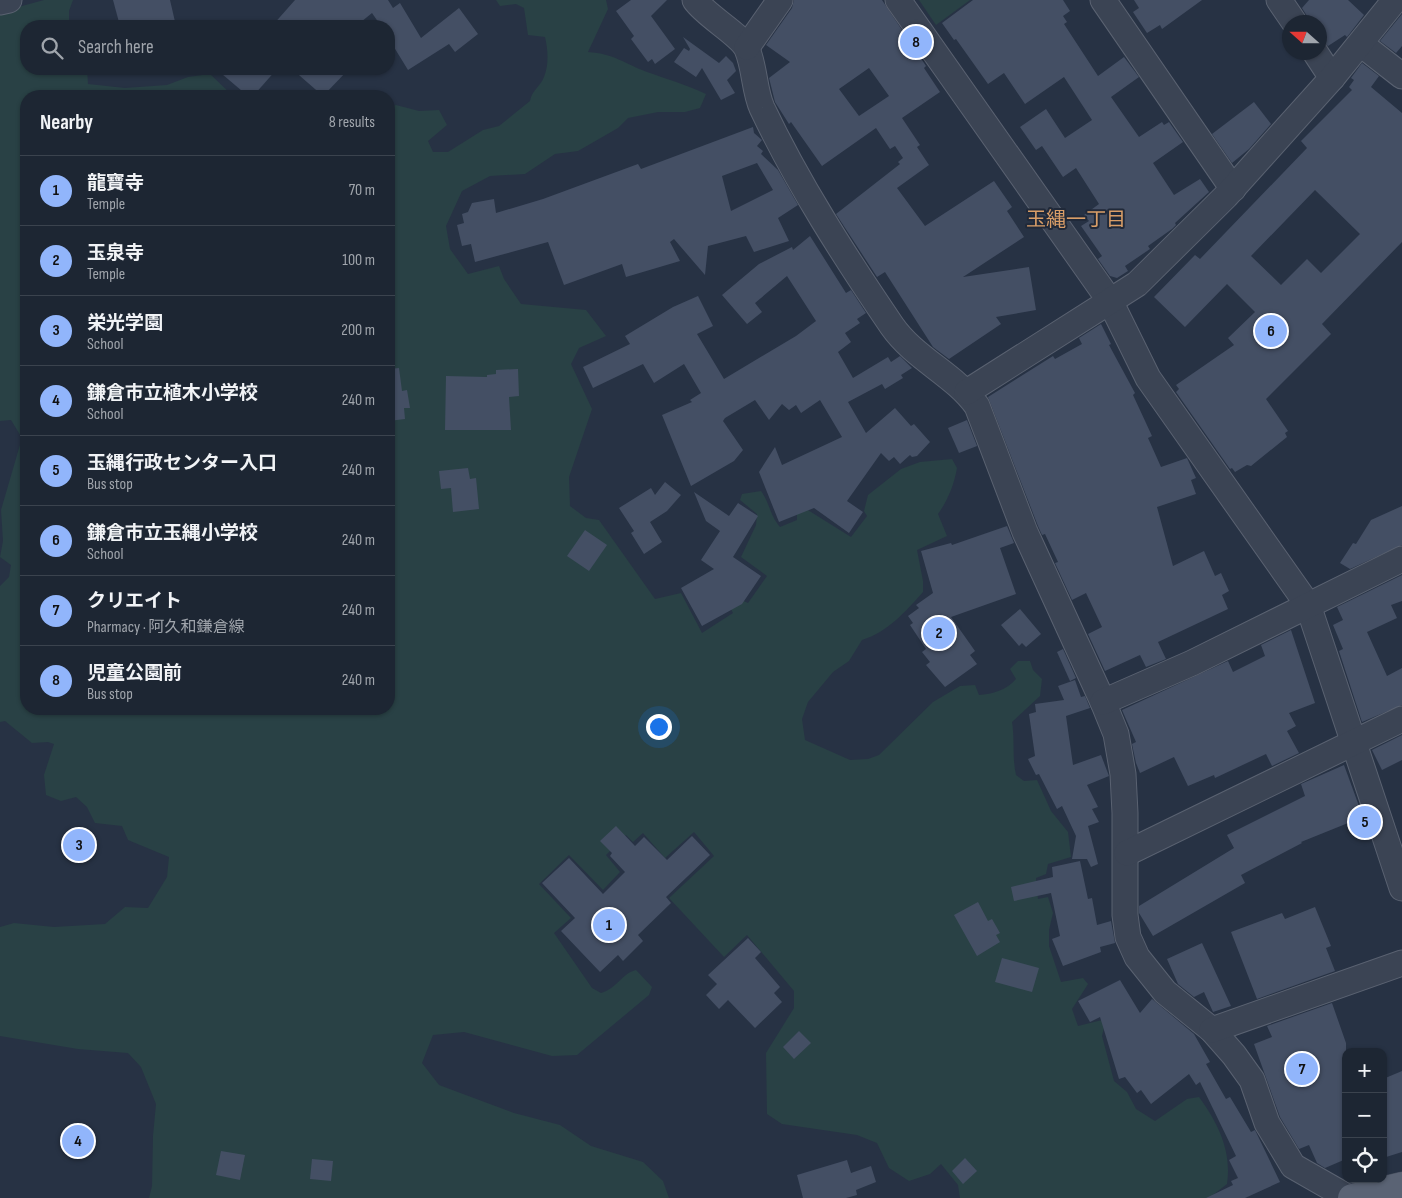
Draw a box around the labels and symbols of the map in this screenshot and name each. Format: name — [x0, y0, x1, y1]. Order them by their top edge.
north arrow — [1282, 15, 1327, 60]
pin: 8 — [900, 23, 932, 61]
district label: 玉縄一丁目 — [1026, 208, 1126, 232]
pin: 6 — [1255, 312, 1287, 350]
pin: 2 — [923, 614, 955, 652]
your location — [646, 714, 672, 740]
pin: 5 — [1349, 803, 1381, 841]
pin: 3 — [63, 826, 95, 864]
pin: 1 — [593, 906, 625, 944]
pin: 7 — [1286, 1050, 1318, 1088]
pin: 4 — [62, 1122, 94, 1160]

